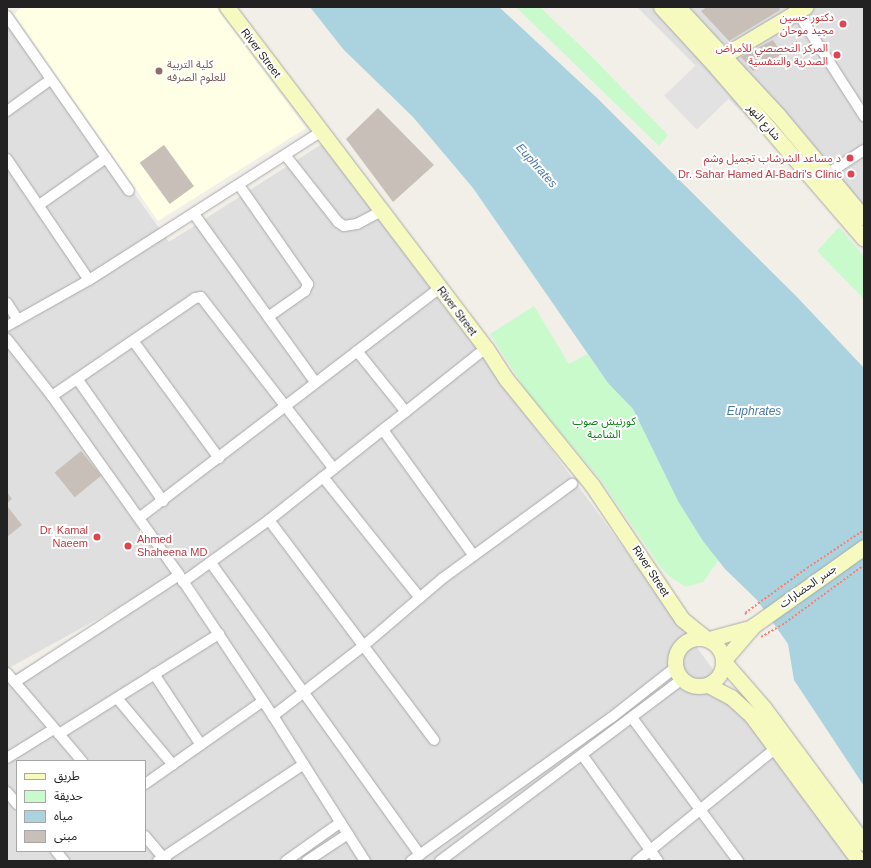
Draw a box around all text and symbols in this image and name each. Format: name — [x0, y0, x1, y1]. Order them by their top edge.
place label: دكتور حسين مجيد موحان — [780, 11, 834, 37]
marker: دكتور حسين مجيد موحان — [837, 18, 849, 30]
street label: River Street — [238, 26, 284, 80]
place label: المركز التخصصي للأمراض الصدرية والتنفسية — [715, 42, 828, 68]
marker: المركز التخصصي للأمراض الصدرية والتنفسية — [831, 49, 843, 61]
place label: كلية التربية للعلوم الصرفه — [167, 58, 226, 84]
marker: كلية التربية للعلوم الصرفه — [154, 66, 164, 76]
street label: شارع النهر — [745, 101, 783, 143]
water label: Euphrates — [512, 141, 560, 191]
place label: د مساعد الشرشاب تجميل وشم — [704, 151, 841, 165]
marker: د مساعد الشرشاب تجميل وشم — [844, 152, 856, 164]
place label: Dr. Sahar Hamed Al-Badri's Clinic — [677, 167, 842, 181]
marker: Dr. Sahar Hamed Al-Badri's Clinic — [845, 168, 857, 180]
street label: River Street — [434, 284, 480, 338]
water label: Euphrates — [727, 405, 781, 419]
park label: كورنيش صوب الشامية — [572, 415, 636, 441]
place label: Dr. Kamal Naeem — [40, 524, 88, 550]
marker: Dr. Kamal Naeem — [91, 531, 103, 543]
place label: Ahmed Shaheena MD — [137, 533, 207, 559]
marker: Ahmed Shaheena MD — [122, 540, 134, 552]
street label: River Street — [630, 543, 672, 599]
street label: جسر الحضارات — [777, 561, 839, 611]
legend — [16, 760, 146, 852]
text: طريق — [54, 769, 80, 783]
text: حديقة — [54, 789, 83, 803]
text: مياه — [54, 809, 73, 823]
text: مبنى — [54, 829, 77, 843]

